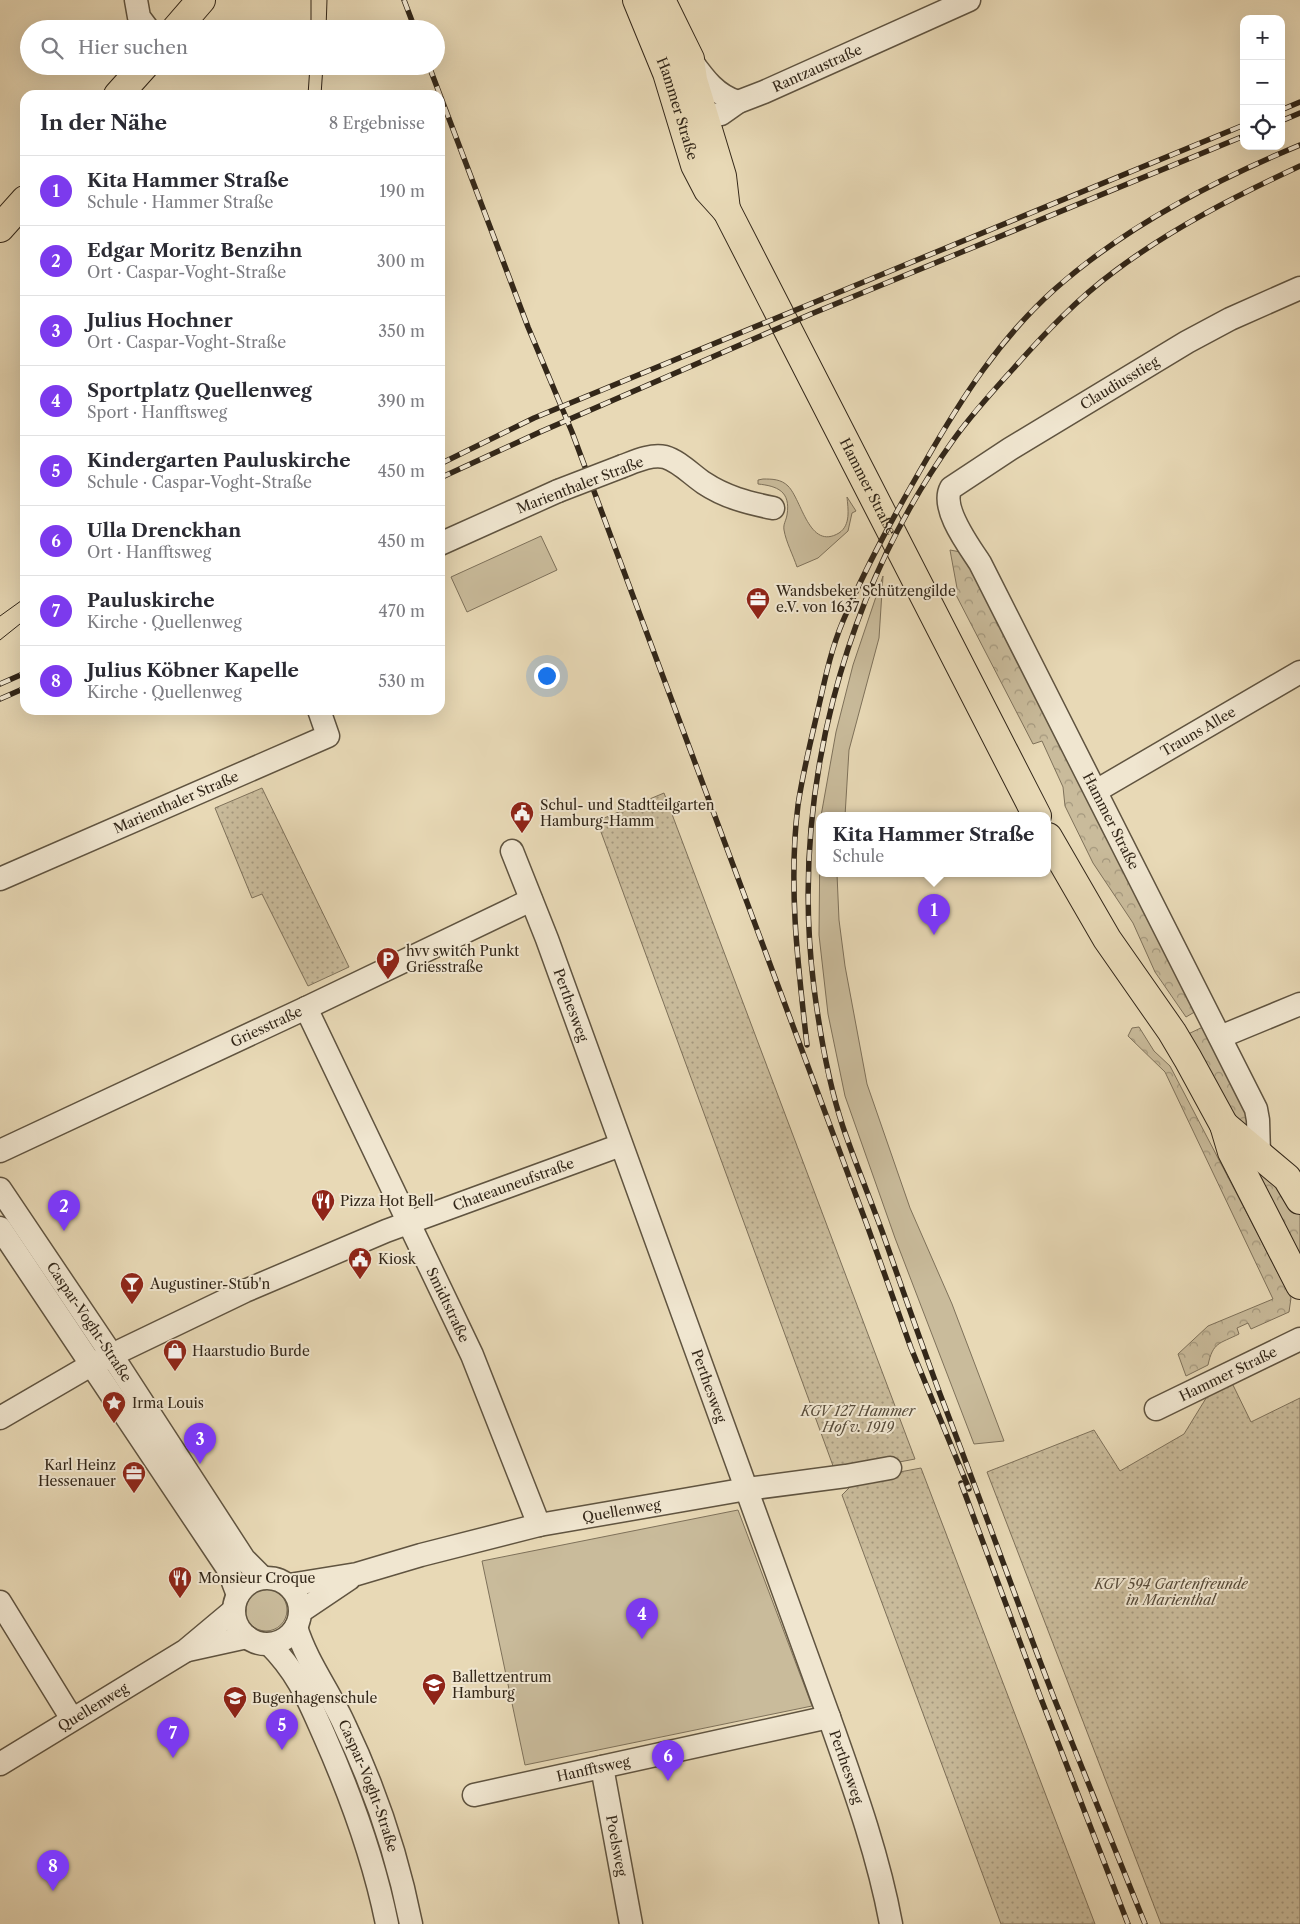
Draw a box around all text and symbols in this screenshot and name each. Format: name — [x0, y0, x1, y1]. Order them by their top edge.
map controls — [1240, 15, 1285, 150]
button: + — [1240, 15, 1285, 60]
search box — [20, 20, 445, 75]
icon: search — [38, 34, 66, 62]
text: Hier suchen — [78, 36, 188, 59]
street label: Rantzaustraße — [769, 40, 865, 96]
street label: Hammer Straße — [652, 55, 702, 162]
button: − — [1240, 60, 1285, 105]
button: locate — [1240, 105, 1285, 150]
text: In der Nähe — [40, 110, 167, 135]
text: 8 Ergebnisse — [329, 113, 425, 133]
text: Kita Hammer Straße — [87, 169, 289, 192]
text: 1 — [52, 181, 60, 201]
text: 190 m — [380, 181, 425, 201]
text: Schule · Hammer Straße — [87, 192, 273, 212]
text: Edgar Moritz Benzihn — [87, 239, 302, 262]
text: 2 — [51, 251, 61, 271]
text: 300 m — [377, 251, 425, 271]
text: Ort · Caspar-Voght-Straße — [87, 262, 286, 282]
text: Julius Hochner — [87, 309, 233, 332]
text: 3 — [51, 321, 61, 341]
text: 350 m — [378, 321, 425, 341]
text: Ort · Caspar-Voght-Straße — [87, 332, 286, 352]
street label: Claudiusstieg — [1077, 352, 1163, 414]
text: Sportplatz Quellenweg — [87, 379, 312, 402]
text: 4 — [51, 391, 61, 411]
text: 390 m — [378, 391, 425, 411]
text: Sport · Hanfftsweg — [87, 402, 227, 422]
street label: Hammer Straße — [836, 435, 901, 538]
text: Kindergarten Pauluskirche — [87, 449, 351, 472]
street label: Marienthaler Straße — [514, 452, 646, 518]
text: 5 — [52, 461, 60, 481]
text: 450 m — [378, 461, 425, 481]
text: Schule · Caspar-Voght-Straße — [87, 472, 312, 492]
text: Ulla Drenckhan — [87, 519, 241, 542]
text: 6 — [51, 531, 61, 551]
text: 450 m — [378, 531, 425, 551]
text: Ort · Hanfftsweg — [87, 542, 211, 562]
place label: Wandsbeker Schützengilde e.V. von 1637 — [775, 582, 956, 616]
office icon: Wandsbeker Schützengilde e.V. von 1637 — [745, 586, 771, 620]
text: Pauluskirche — [87, 589, 215, 612]
text: 7 — [52, 601, 60, 621]
text: 470 m — [379, 601, 425, 621]
text: Kirche · Quellenweg — [87, 612, 242, 632]
text: Julius Köbner Kapelle — [87, 659, 299, 682]
your location — [534, 663, 560, 689]
text: 8 — [51, 671, 61, 691]
text: 530 m — [378, 671, 425, 691]
text: Kirche · Quellenweg — [87, 682, 242, 702]
street label: Trauns Allee — [1157, 703, 1239, 760]
street label: Marienthaler Straße — [111, 767, 242, 837]
street label: Hammer Straße — [1079, 769, 1143, 873]
place label: Schul- und Stadtteilgarten Hamburg-Hamm — [540, 796, 715, 830]
public building icon: Schul- und Stadtteilgarten Hamburg-Hamm — [509, 800, 535, 834]
popup — [816, 812, 1051, 877]
text: Kita Hammer Straße — [833, 823, 1034, 846]
text: Schule — [833, 846, 884, 866]
pin: 1 — [918, 894, 950, 935]
place label: hvv switch Punkt Griesstraße — [406, 942, 519, 976]
parking icon: hvv switch Punkt Griesstraße — [375, 946, 401, 980]
street label: Perthesweg — [549, 966, 593, 1045]
street label: Griesstraße — [228, 1002, 305, 1051]
street label: Chateauneufstraße — [450, 1154, 577, 1215]
restaurant icon: Pizza Hot Bell — [310, 1188, 336, 1222]
pin: 2 — [48, 1190, 80, 1231]
place label: Pizza Hot Bell — [340, 1192, 434, 1210]
public building icon: Kiosk — [347, 1246, 373, 1280]
place label: Kiosk — [378, 1250, 417, 1268]
street label: Caspar-Voght-Straße — [43, 1258, 136, 1385]
street label: Smidtstraße — [422, 1264, 474, 1345]
bar icon: Augustiner-Stub'n — [119, 1271, 145, 1305]
place label: Augustiner-Stub'n — [149, 1275, 271, 1293]
shop icon: Haarstudio Burde — [162, 1338, 188, 1372]
place label: Haarstudio Burde — [192, 1342, 310, 1360]
street label: Hammer Straße — [1176, 1343, 1280, 1405]
street label: Perthesweg — [687, 1347, 731, 1426]
place icon: Irma Louis — [101, 1390, 127, 1424]
place label: Irma Louis — [132, 1394, 204, 1412]
park label: KGV 127 Hammer Hof v. 1919 — [800, 1402, 917, 1436]
pin: 3 — [184, 1423, 216, 1464]
place label: Karl Heinz Hessenauer — [38, 1456, 116, 1490]
office icon: Karl Heinz Hessenauer — [121, 1460, 147, 1494]
street label: Quellenweg — [581, 1495, 663, 1526]
restaurant icon: Monsieur Croque — [167, 1565, 193, 1599]
place label: Monsieur Croque — [198, 1569, 316, 1587]
park label: KGV 594 Gartenfreunde in Marienthal — [1093, 1575, 1249, 1609]
pin: 4 — [626, 1598, 658, 1639]
place label: Ballettzentrum Hamburg — [452, 1668, 552, 1702]
school or university icon: Ballettzentrum Hamburg — [421, 1672, 447, 1706]
street label: Quellenweg — [55, 1679, 132, 1735]
school or university icon: Bugenhagenschule — [222, 1685, 248, 1719]
place label: Bugenhagenschule — [252, 1689, 377, 1707]
pin: 5 — [266, 1709, 298, 1750]
pin: 7 — [157, 1717, 189, 1758]
street label: Caspar-Voght-Straße — [334, 1717, 402, 1854]
street label: Perthesweg — [825, 1728, 868, 1806]
pin: 6 — [652, 1740, 684, 1781]
street label: Hanfftsweg — [555, 1752, 632, 1786]
street label: Poelsweg — [602, 1814, 631, 1878]
pin: 8 — [37, 1850, 69, 1891]

